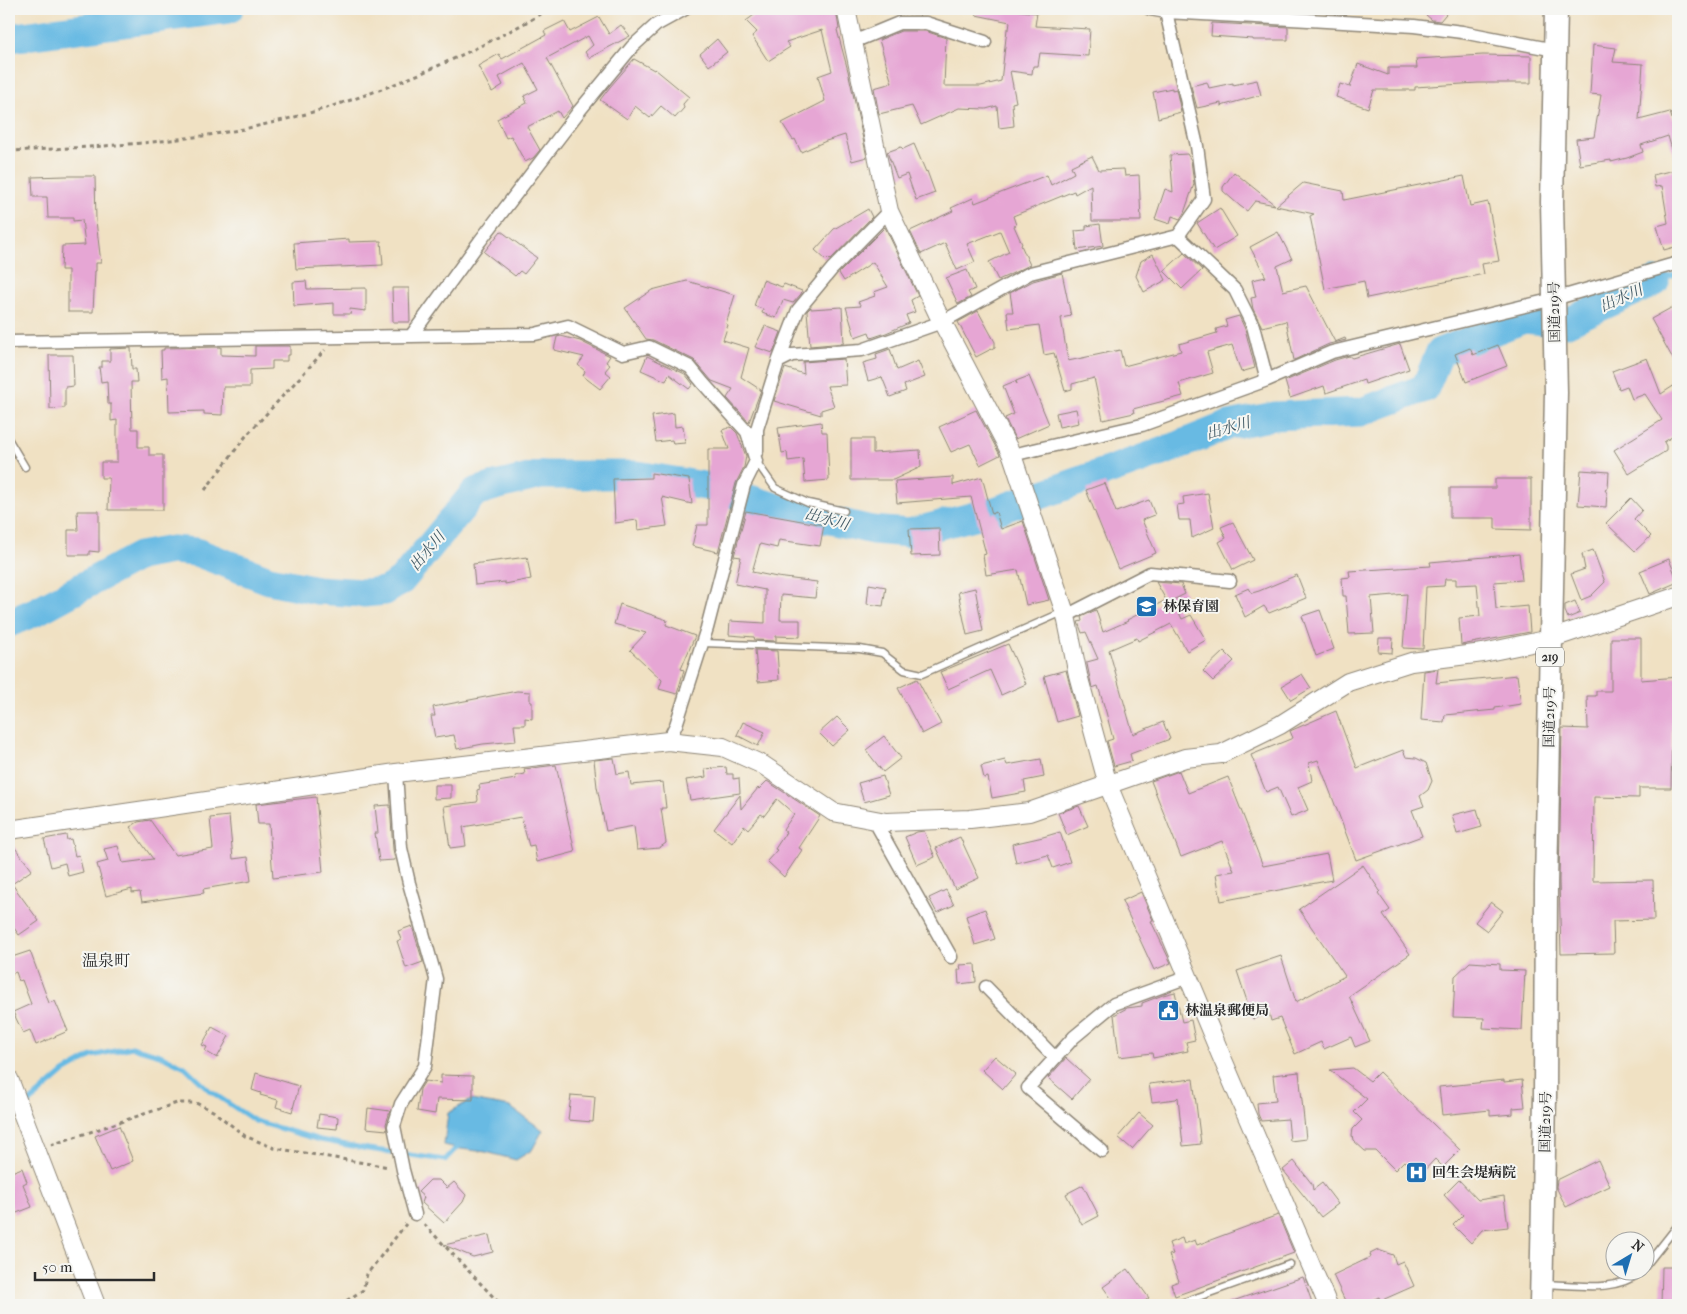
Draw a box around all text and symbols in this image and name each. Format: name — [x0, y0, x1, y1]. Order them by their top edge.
water label: 出水川 — [1597, 280, 1647, 315]
street label: 国道219号 — [1545, 281, 1564, 343]
water label: 出水川 — [1204, 413, 1254, 443]
water label: 出水川 — [803, 504, 853, 534]
water label: 出水川 — [406, 526, 450, 574]
school or university icon: 林保育園 — [1135, 594, 1159, 618]
place label: 林保育園 — [1163, 598, 1219, 615]
road number: 219 — [1536, 648, 1564, 666]
street label: 国道219号 — [1540, 686, 1559, 748]
district label: 温泉町 — [82, 951, 130, 970]
public building icon: 林温泉郵便局 — [1157, 998, 1181, 1022]
place label: 林温泉郵便局 — [1185, 1002, 1269, 1019]
street label: 国道219号 — [1536, 1091, 1555, 1153]
hospital icon: 回生会堤病院 — [1404, 1160, 1428, 1184]
place label: 回生会堤病院 — [1432, 1164, 1516, 1181]
north arrow — [1604, 1232, 1654, 1282]
text: N — [1628, 1236, 1647, 1256]
scale bar — [35, 1249, 154, 1281]
text: 50 m — [42, 1258, 73, 1276]

